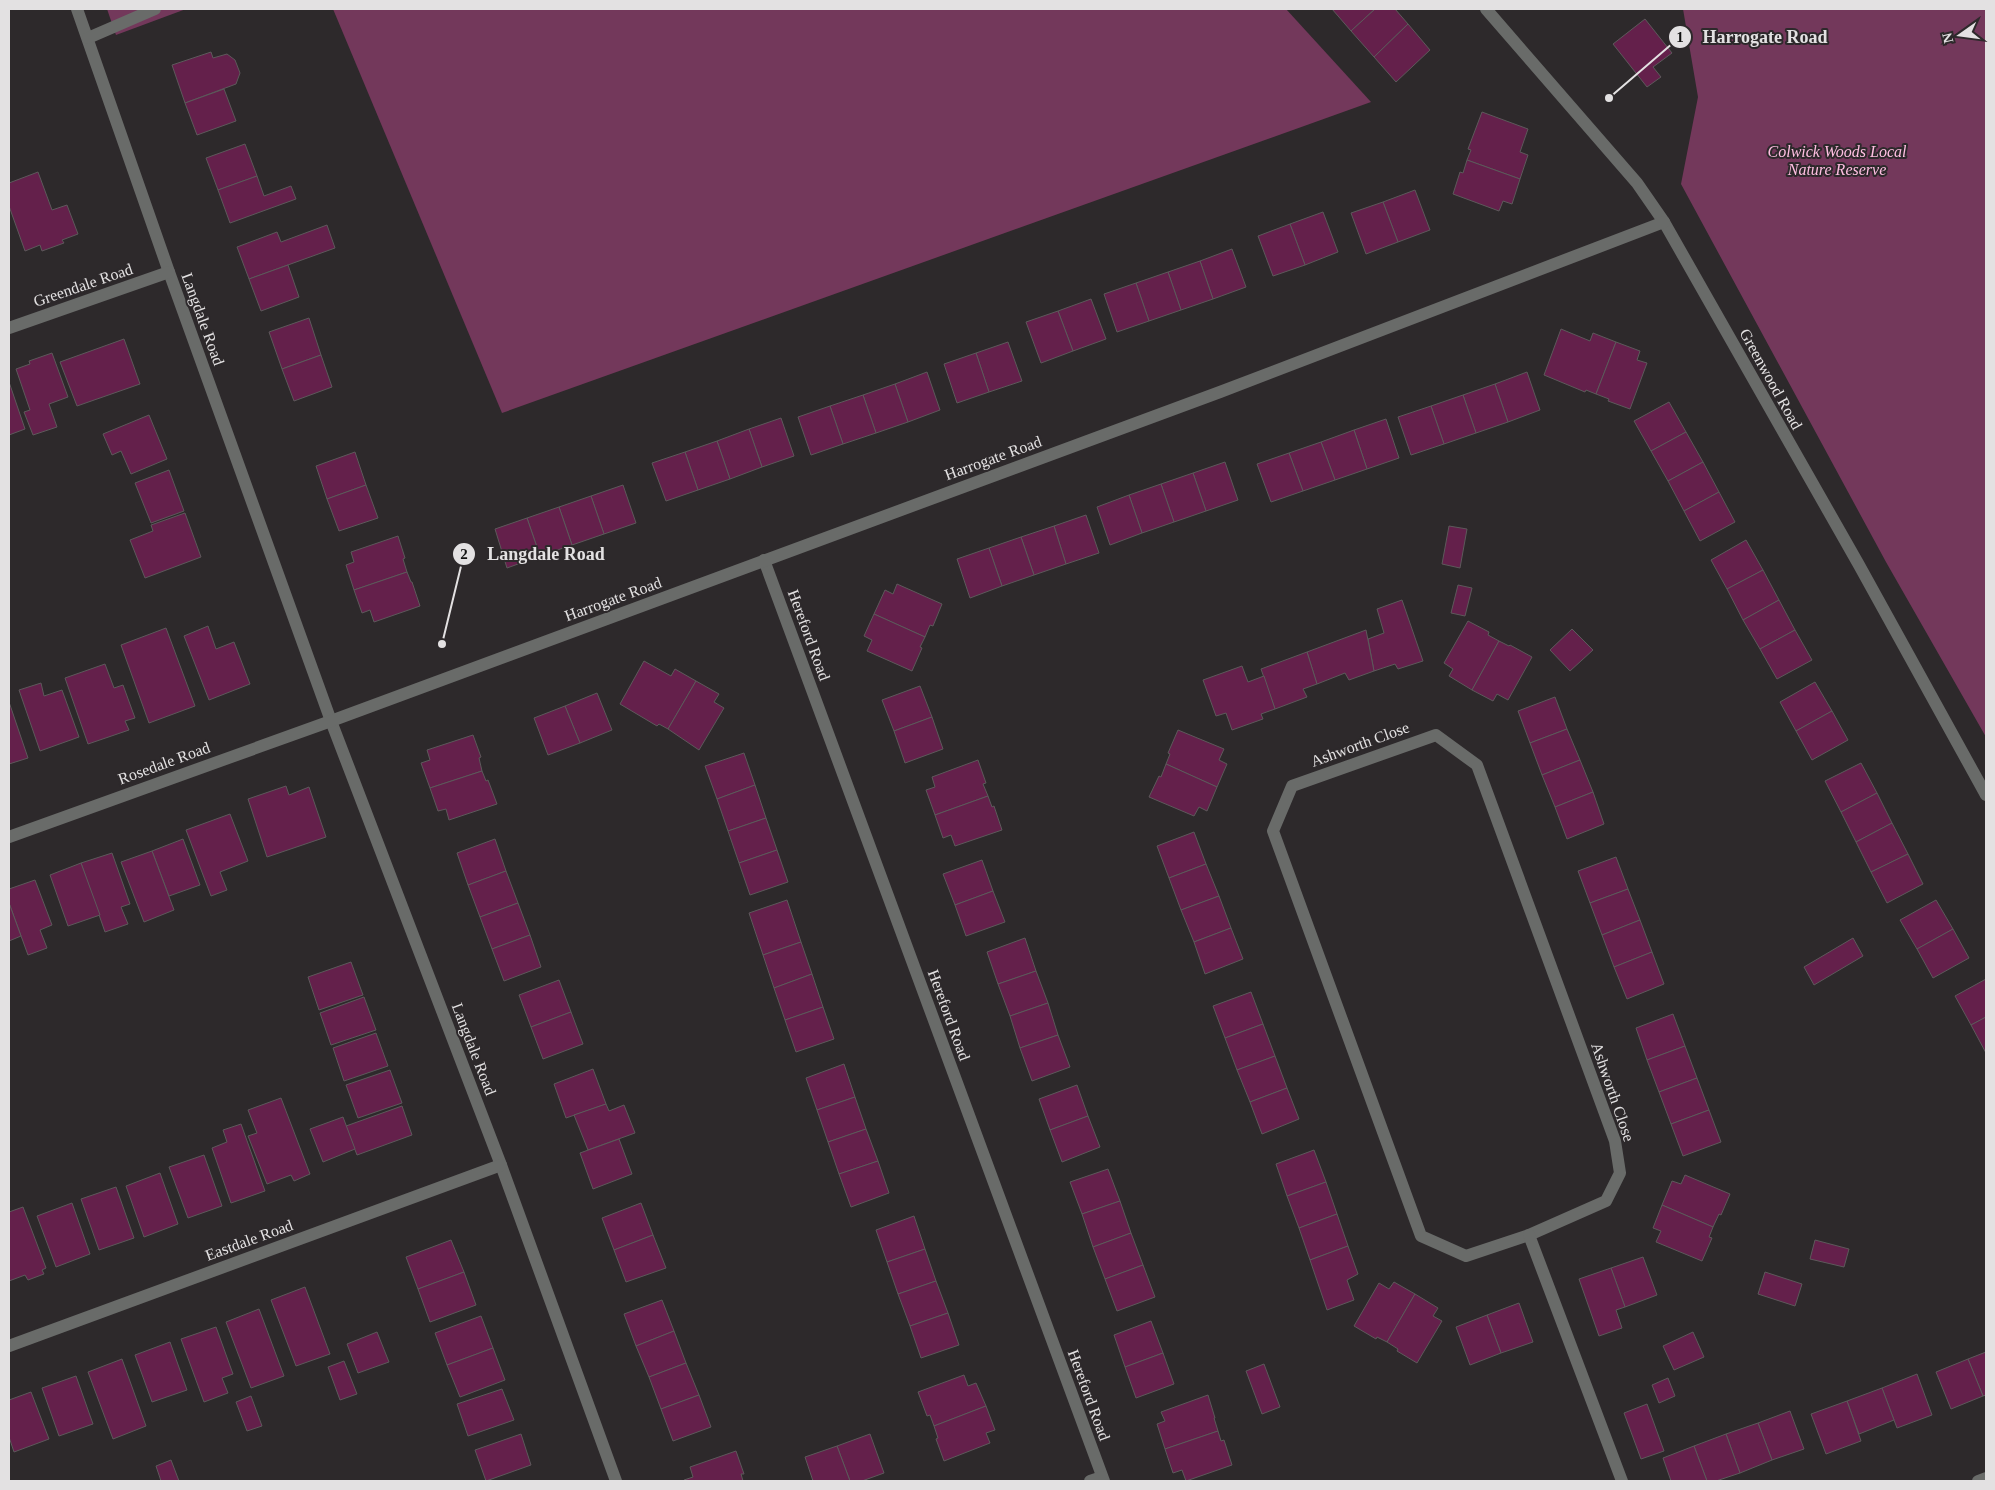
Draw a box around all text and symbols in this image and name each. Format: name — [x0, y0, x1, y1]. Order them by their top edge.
north arrow — [1935, 10, 1985, 60]
callout: Harrogate Road — [1667, 20, 1837, 53]
text: Harrogate Road — [1702, 27, 1828, 47]
text: 1 — [1676, 29, 1684, 45]
text: N — [1939, 31, 1956, 45]
park label: Colwick Woods Local Nature Reserve — [1768, 143, 1907, 178]
street label: Greendale Road — [31, 260, 135, 310]
street label: Langdale Road — [177, 270, 228, 368]
street label: Greenwood Road — [1736, 326, 1806, 432]
street label: Harrogate Road — [942, 433, 1044, 484]
callout: Langdale Road — [452, 537, 614, 570]
text: Langdale Road — [487, 544, 605, 564]
text: 2 — [460, 546, 468, 562]
street label: Harrogate Road — [562, 574, 664, 625]
street label: Hereford Road — [785, 587, 833, 683]
street label: Ashworth Close — [1308, 718, 1412, 770]
street label: Rosedale Road — [116, 739, 212, 787]
street label: Hereford Road — [925, 967, 973, 1063]
street label: Langdale Road — [448, 1001, 499, 1098]
street label: Ashworth Close — [1588, 1040, 1638, 1144]
street label: Eastdale Road — [203, 1216, 295, 1264]
street label: Hereford Road — [1065, 1347, 1113, 1443]

